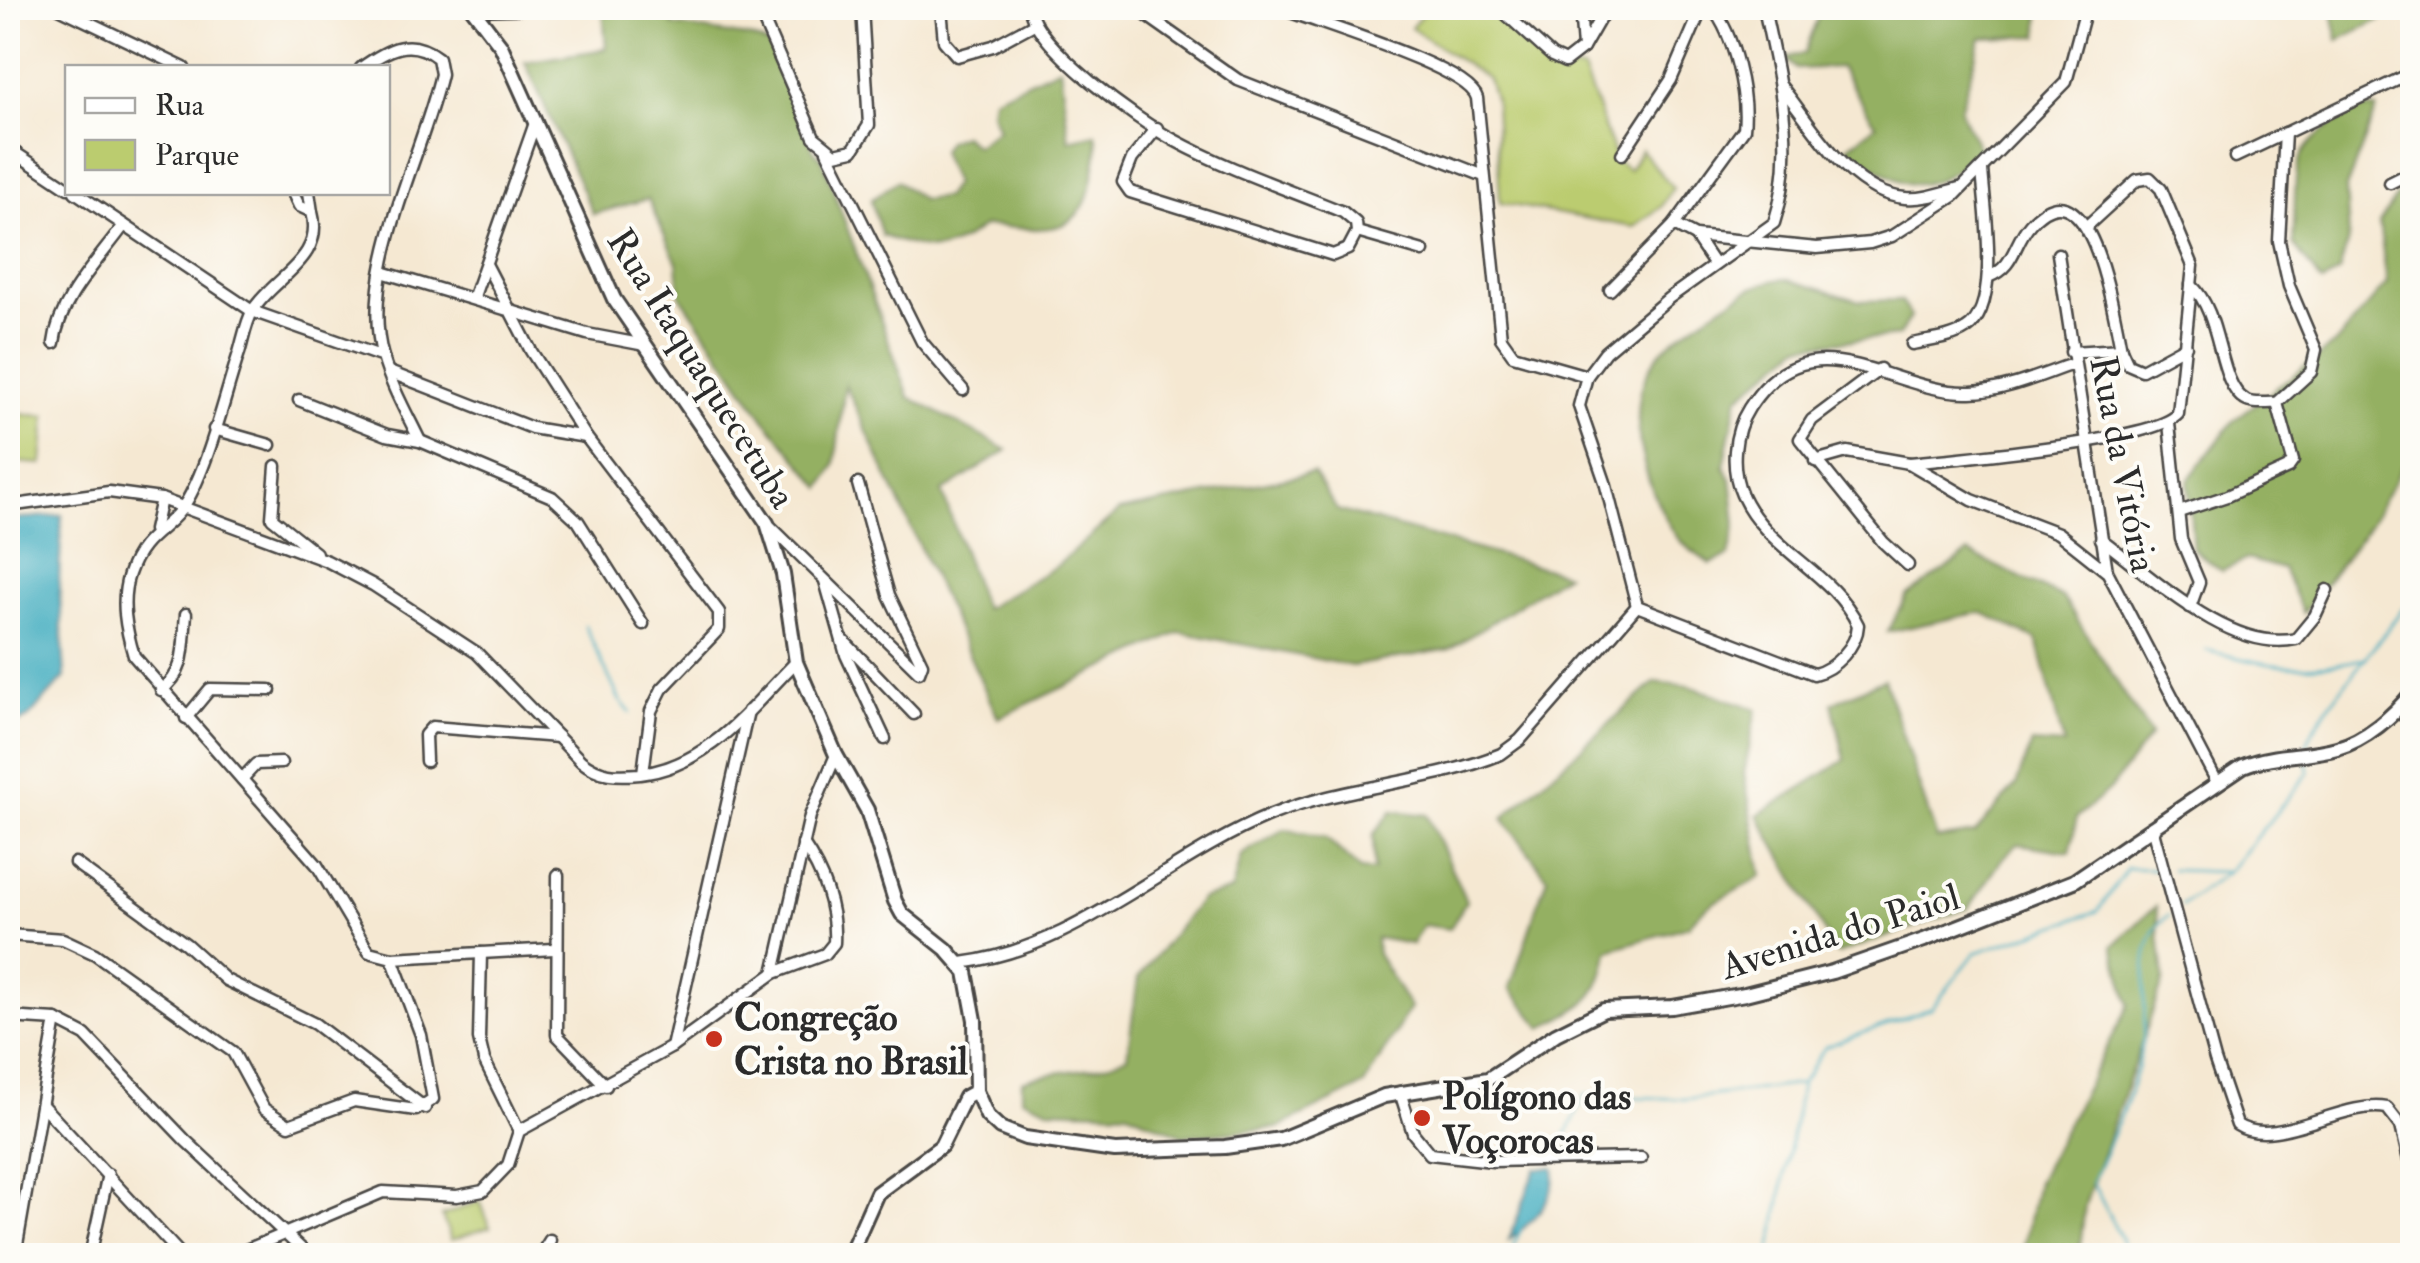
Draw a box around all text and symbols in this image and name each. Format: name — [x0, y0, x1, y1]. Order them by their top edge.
legend — [65, 65, 390, 195]
text: Rua — [155, 87, 205, 124]
text: Parque — [155, 137, 239, 174]
street label: Rua Itaquaquecetuba — [596, 220, 807, 518]
street label: Rua da Vitória — [2079, 352, 2168, 577]
street label: Avenida do Paiol — [1714, 873, 1966, 991]
place label: Congreção Crista no Brasil — [734, 994, 968, 1086]
marker: Congreção Crista no Brasil — [703, 1028, 725, 1050]
place label: Polígono das Voçorocas — [1442, 1073, 1631, 1165]
marker: Polígono das Voçorocas — [1411, 1107, 1433, 1129]

